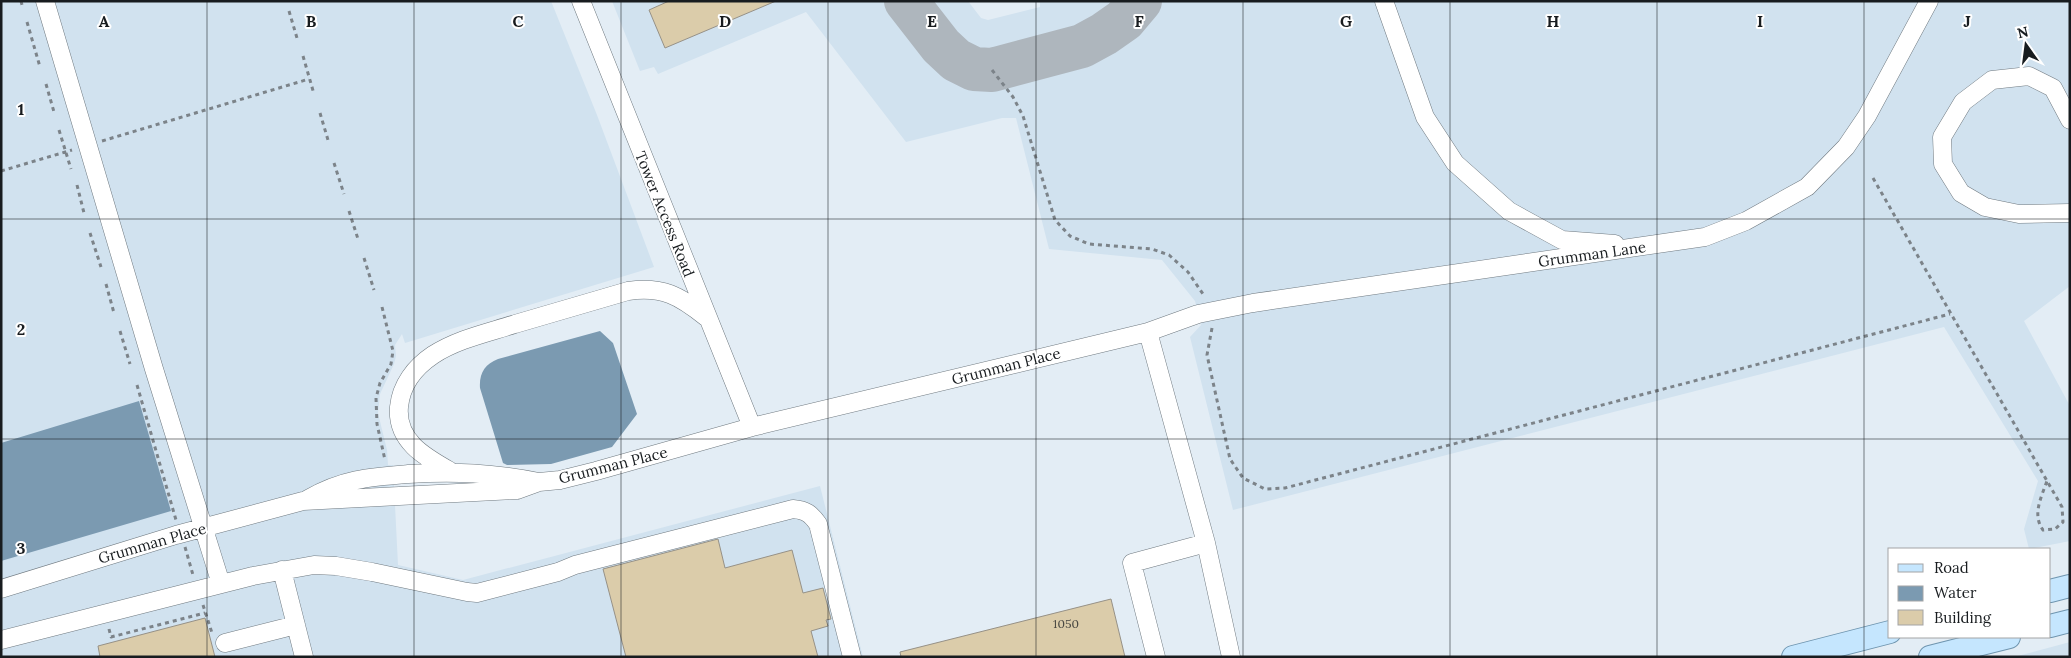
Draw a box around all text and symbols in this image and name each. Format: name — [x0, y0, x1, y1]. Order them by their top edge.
text: A — [99, 11, 110, 31]
text: B — [306, 11, 317, 31]
text: C — [512, 11, 524, 31]
text: D — [719, 11, 731, 31]
text: E — [927, 11, 937, 31]
text: F — [1134, 11, 1144, 31]
text: G — [1340, 11, 1352, 31]
text: H — [1547, 11, 1560, 31]
text: I — [1757, 11, 1763, 31]
text: J — [1963, 11, 1971, 31]
north arrow — [2001, 20, 2051, 70]
text: N — [2015, 22, 2030, 42]
text: 1 — [18, 99, 24, 119]
street label: Tower Access Road — [631, 148, 699, 280]
street label: Grumman Lane — [1537, 237, 1647, 271]
text: 2 — [17, 319, 25, 339]
street label: Grumman Place — [950, 343, 1062, 389]
street label: Grumman Place — [557, 442, 669, 488]
street label: Grumman Place — [96, 519, 208, 567]
text: 3 — [17, 538, 26, 558]
legend — [1888, 548, 2051, 638]
text: Road — [1934, 558, 1969, 577]
text: Water — [1934, 583, 1977, 602]
text: Building — [1934, 608, 1992, 627]
house number: 1050 — [1053, 616, 1079, 631]

